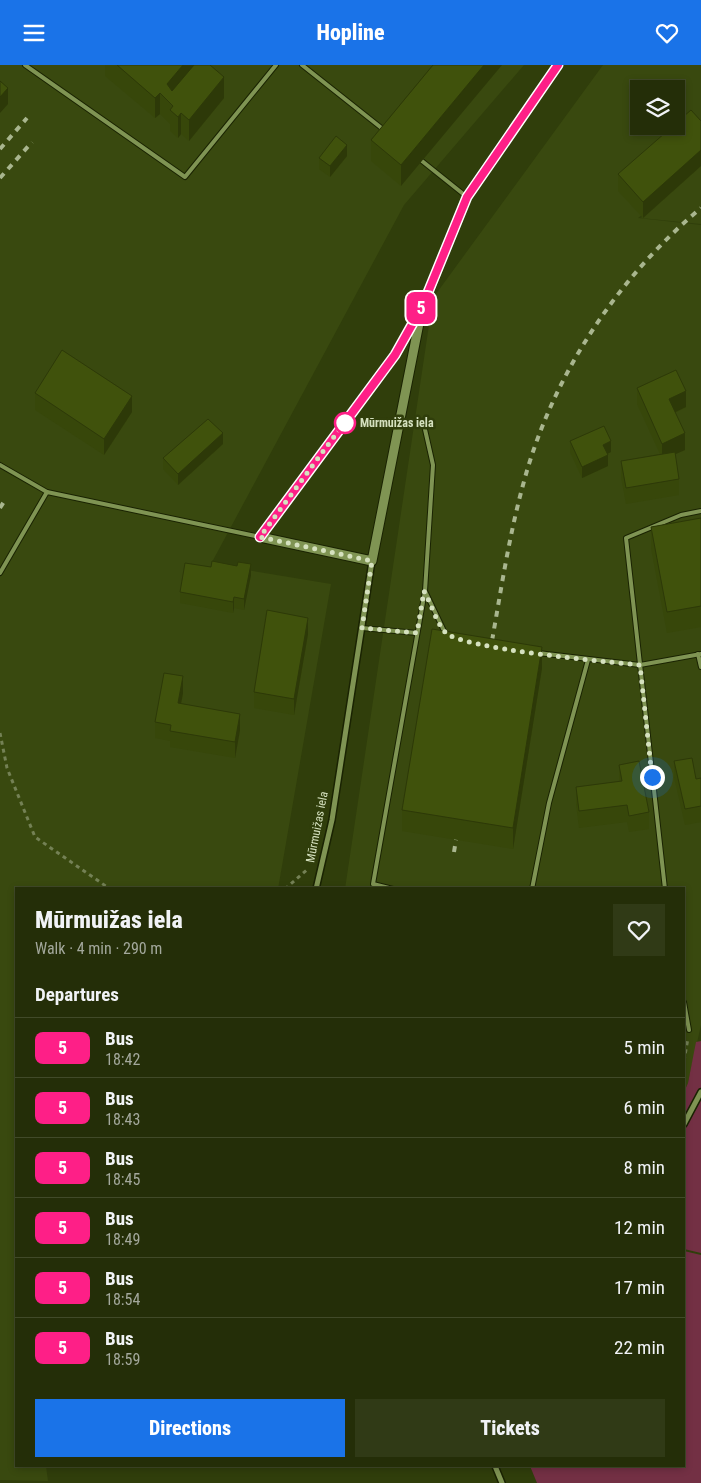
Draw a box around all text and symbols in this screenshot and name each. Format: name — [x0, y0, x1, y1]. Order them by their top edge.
icon: menu — [20, 19, 48, 47]
icon: heart — [653, 19, 681, 47]
text: Hopline — [316, 20, 385, 45]
map controls — [630, 80, 685, 135]
button: layers — [630, 80, 685, 135]
line badge: 5 — [405, 292, 437, 324]
text: 5 — [416, 297, 426, 318]
marker: Mūrmuižas iela — [334, 412, 356, 434]
place label: Mūrmuižas iela — [360, 416, 434, 430]
your location — [640, 765, 665, 790]
street label: Mūrmuižas iela — [303, 790, 331, 864]
button: heart — [613, 904, 665, 956]
text: Mūrmuižas iela — [35, 906, 183, 934]
text: Walk · 4 min · 290 m — [35, 939, 162, 958]
text: Departures — [35, 983, 119, 1006]
text: Bus — [105, 1027, 134, 1050]
text: 5 min — [623, 1036, 665, 1059]
text: 5 — [58, 1037, 67, 1058]
text: 18:42 — [105, 1050, 140, 1069]
text: Bus — [105, 1087, 134, 1110]
text: 6 min — [623, 1096, 665, 1119]
text: 5 — [58, 1097, 67, 1118]
text: 18:43 — [105, 1110, 140, 1129]
text: Bus — [105, 1147, 134, 1170]
text: 8 min — [623, 1156, 665, 1179]
text: 5 — [58, 1157, 67, 1178]
text: 18:45 — [105, 1170, 140, 1189]
text: Bus — [105, 1207, 134, 1230]
text: 12 min — [614, 1216, 665, 1239]
text: 5 — [58, 1217, 67, 1238]
text: 18:49 — [105, 1230, 140, 1249]
text: Bus — [105, 1267, 134, 1290]
text: 17 min — [614, 1276, 665, 1299]
text: 5 — [58, 1277, 67, 1298]
text: 18:54 — [105, 1290, 140, 1309]
text: Bus — [105, 1327, 134, 1350]
text: 22 min — [614, 1336, 665, 1359]
text: 5 — [58, 1337, 67, 1358]
text: 18:59 — [105, 1350, 140, 1369]
button: Directions — [35, 1399, 345, 1457]
button: Tickets — [355, 1399, 665, 1457]

